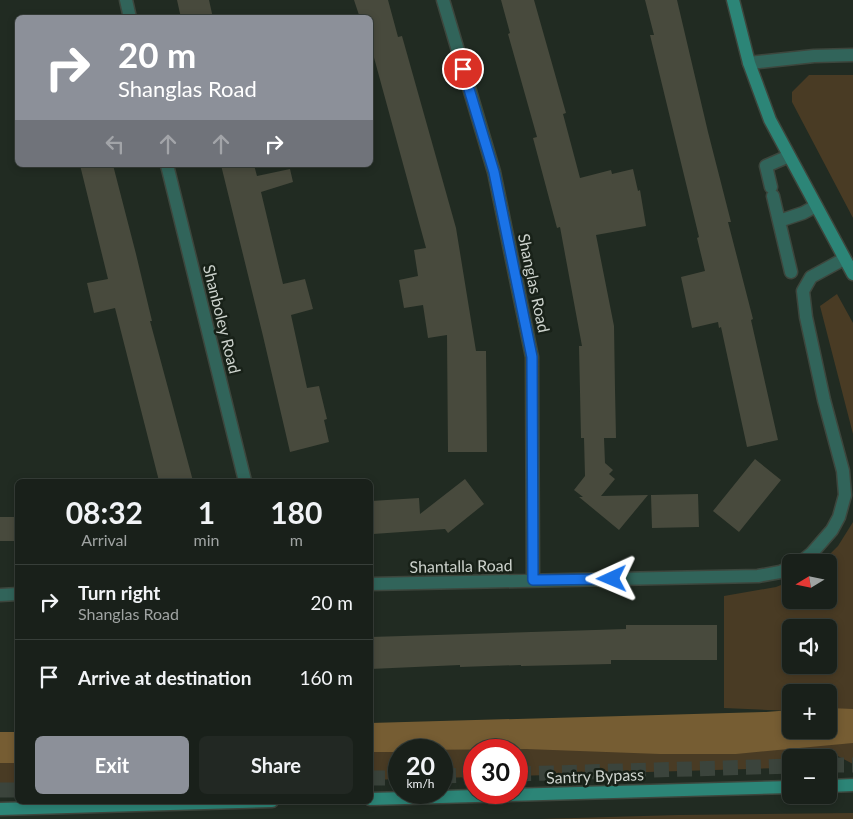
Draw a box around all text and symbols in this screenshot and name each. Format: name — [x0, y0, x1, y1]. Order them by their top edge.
text: 20 m — [118, 33, 196, 75]
icon: right — [35, 35, 100, 100]
pin — [442, 48, 484, 90]
icon: arrive — [449, 55, 477, 83]
text: Shanglas Road — [118, 75, 257, 102]
icon: left — [101, 130, 129, 158]
icon: ahead — [154, 130, 182, 158]
icon: ahead — [207, 130, 235, 158]
icon: right — [260, 130, 288, 158]
street label: Shanglas Road — [515, 232, 554, 334]
street label: Shanboley Road — [200, 262, 245, 375]
text: 08:32 — [66, 494, 143, 530]
text: 1 — [198, 494, 215, 530]
text: 180 — [270, 494, 322, 530]
text: Arrival — [81, 530, 127, 549]
text: min — [194, 530, 220, 549]
text: m — [290, 530, 303, 549]
position arrow — [585, 552, 637, 604]
north arrow — [782, 554, 838, 609]
map controls — [782, 554, 837, 804]
street label: Shantalla Road — [409, 555, 513, 576]
text: Turn right — [78, 581, 160, 604]
icon: right — [35, 588, 63, 616]
text: 20 m — [310, 591, 353, 614]
text: Shanglas Road — [78, 604, 179, 623]
button: sound — [782, 619, 837, 674]
icon: arrive — [35, 663, 63, 691]
text: Arrive at destination — [78, 666, 251, 689]
text: 160 m — [299, 666, 353, 689]
button: + — [782, 684, 837, 739]
button: Exit — [35, 736, 189, 794]
button: Share — [199, 736, 353, 794]
speed limit sign: 30 — [463, 739, 528, 804]
button: − — [782, 749, 837, 804]
text: 20 — [406, 750, 435, 780]
street label: Santry Bypass — [546, 764, 644, 787]
text: km/h — [406, 776, 435, 791]

